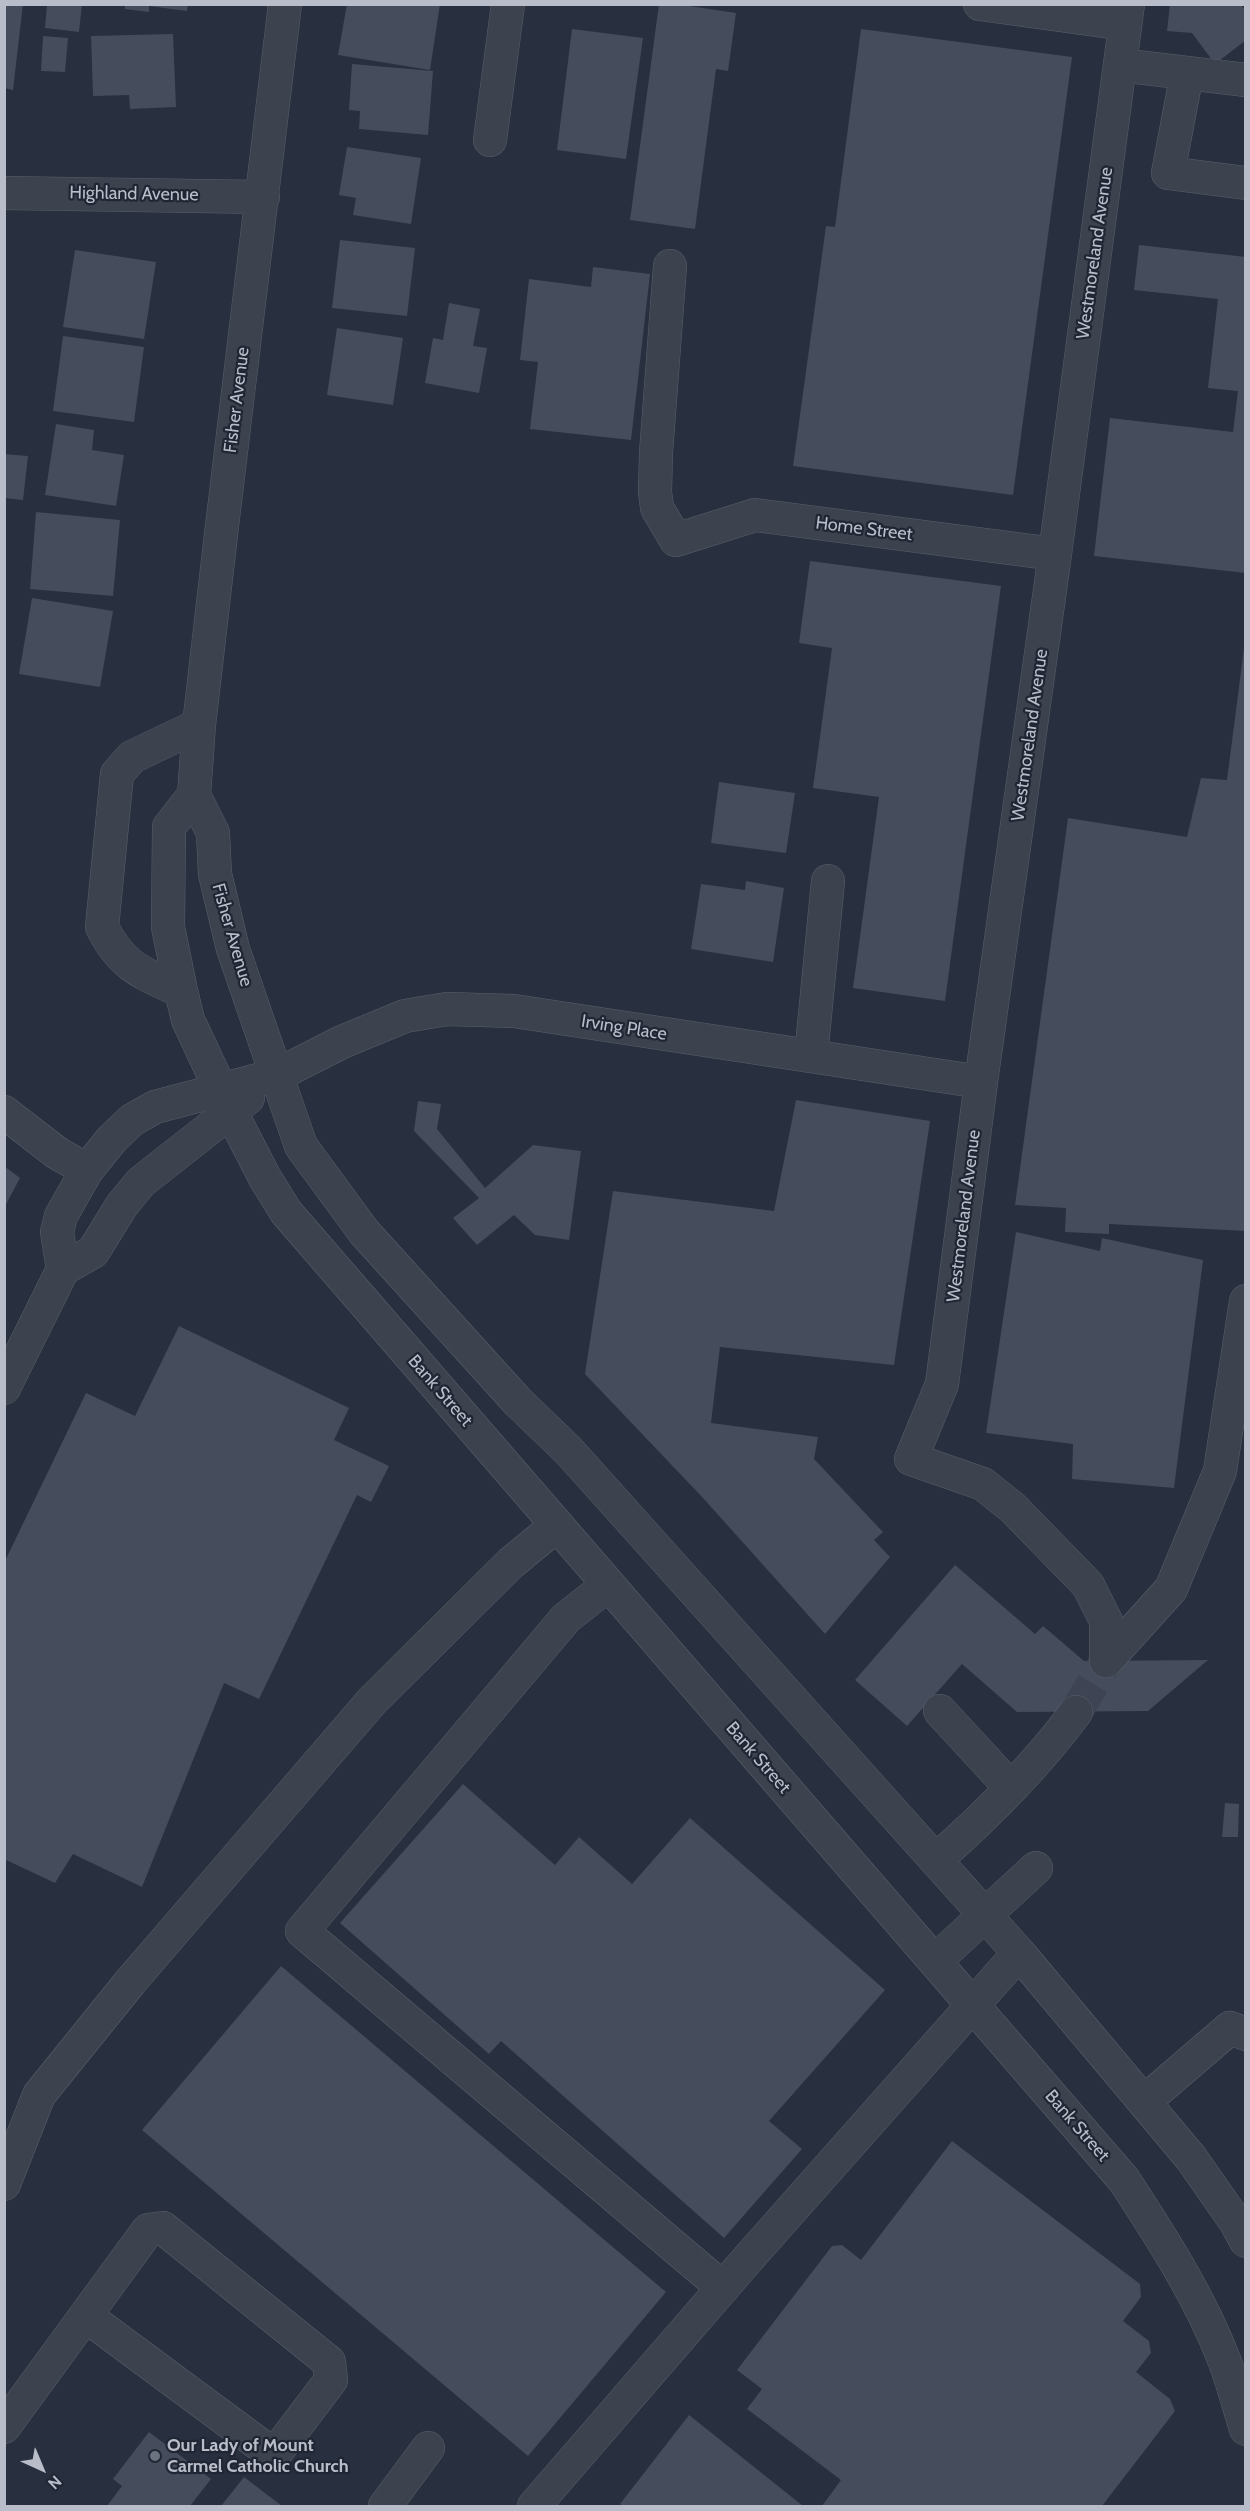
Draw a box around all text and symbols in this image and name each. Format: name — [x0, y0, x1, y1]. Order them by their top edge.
street label: Westmoreland Avenue — [1072, 166, 1118, 340]
street label: Highland Avenue — [69, 182, 199, 206]
street label: Fisher Avenue — [220, 346, 254, 454]
street label: Home Street — [814, 512, 914, 546]
street label: Westmoreland Avenue — [1007, 648, 1053, 822]
street label: Fisher Avenue — [207, 881, 257, 989]
street label: Irving Place — [580, 1011, 668, 1045]
street label: Westmoreland Avenue — [943, 1129, 985, 1303]
street label: Bank Street — [403, 1351, 477, 1431]
street label: Bank Street — [721, 1718, 795, 1798]
street label: Bank Street — [1040, 2086, 1114, 2166]
place label: Our Lady of Mount Carmel Catholic Church — [167, 2435, 349, 2478]
north arrow — [12, 2439, 72, 2499]
marker: Our Lady of Mount Carmel Catholic Church — [148, 2449, 162, 2463]
text: N — [44, 2472, 66, 2493]

